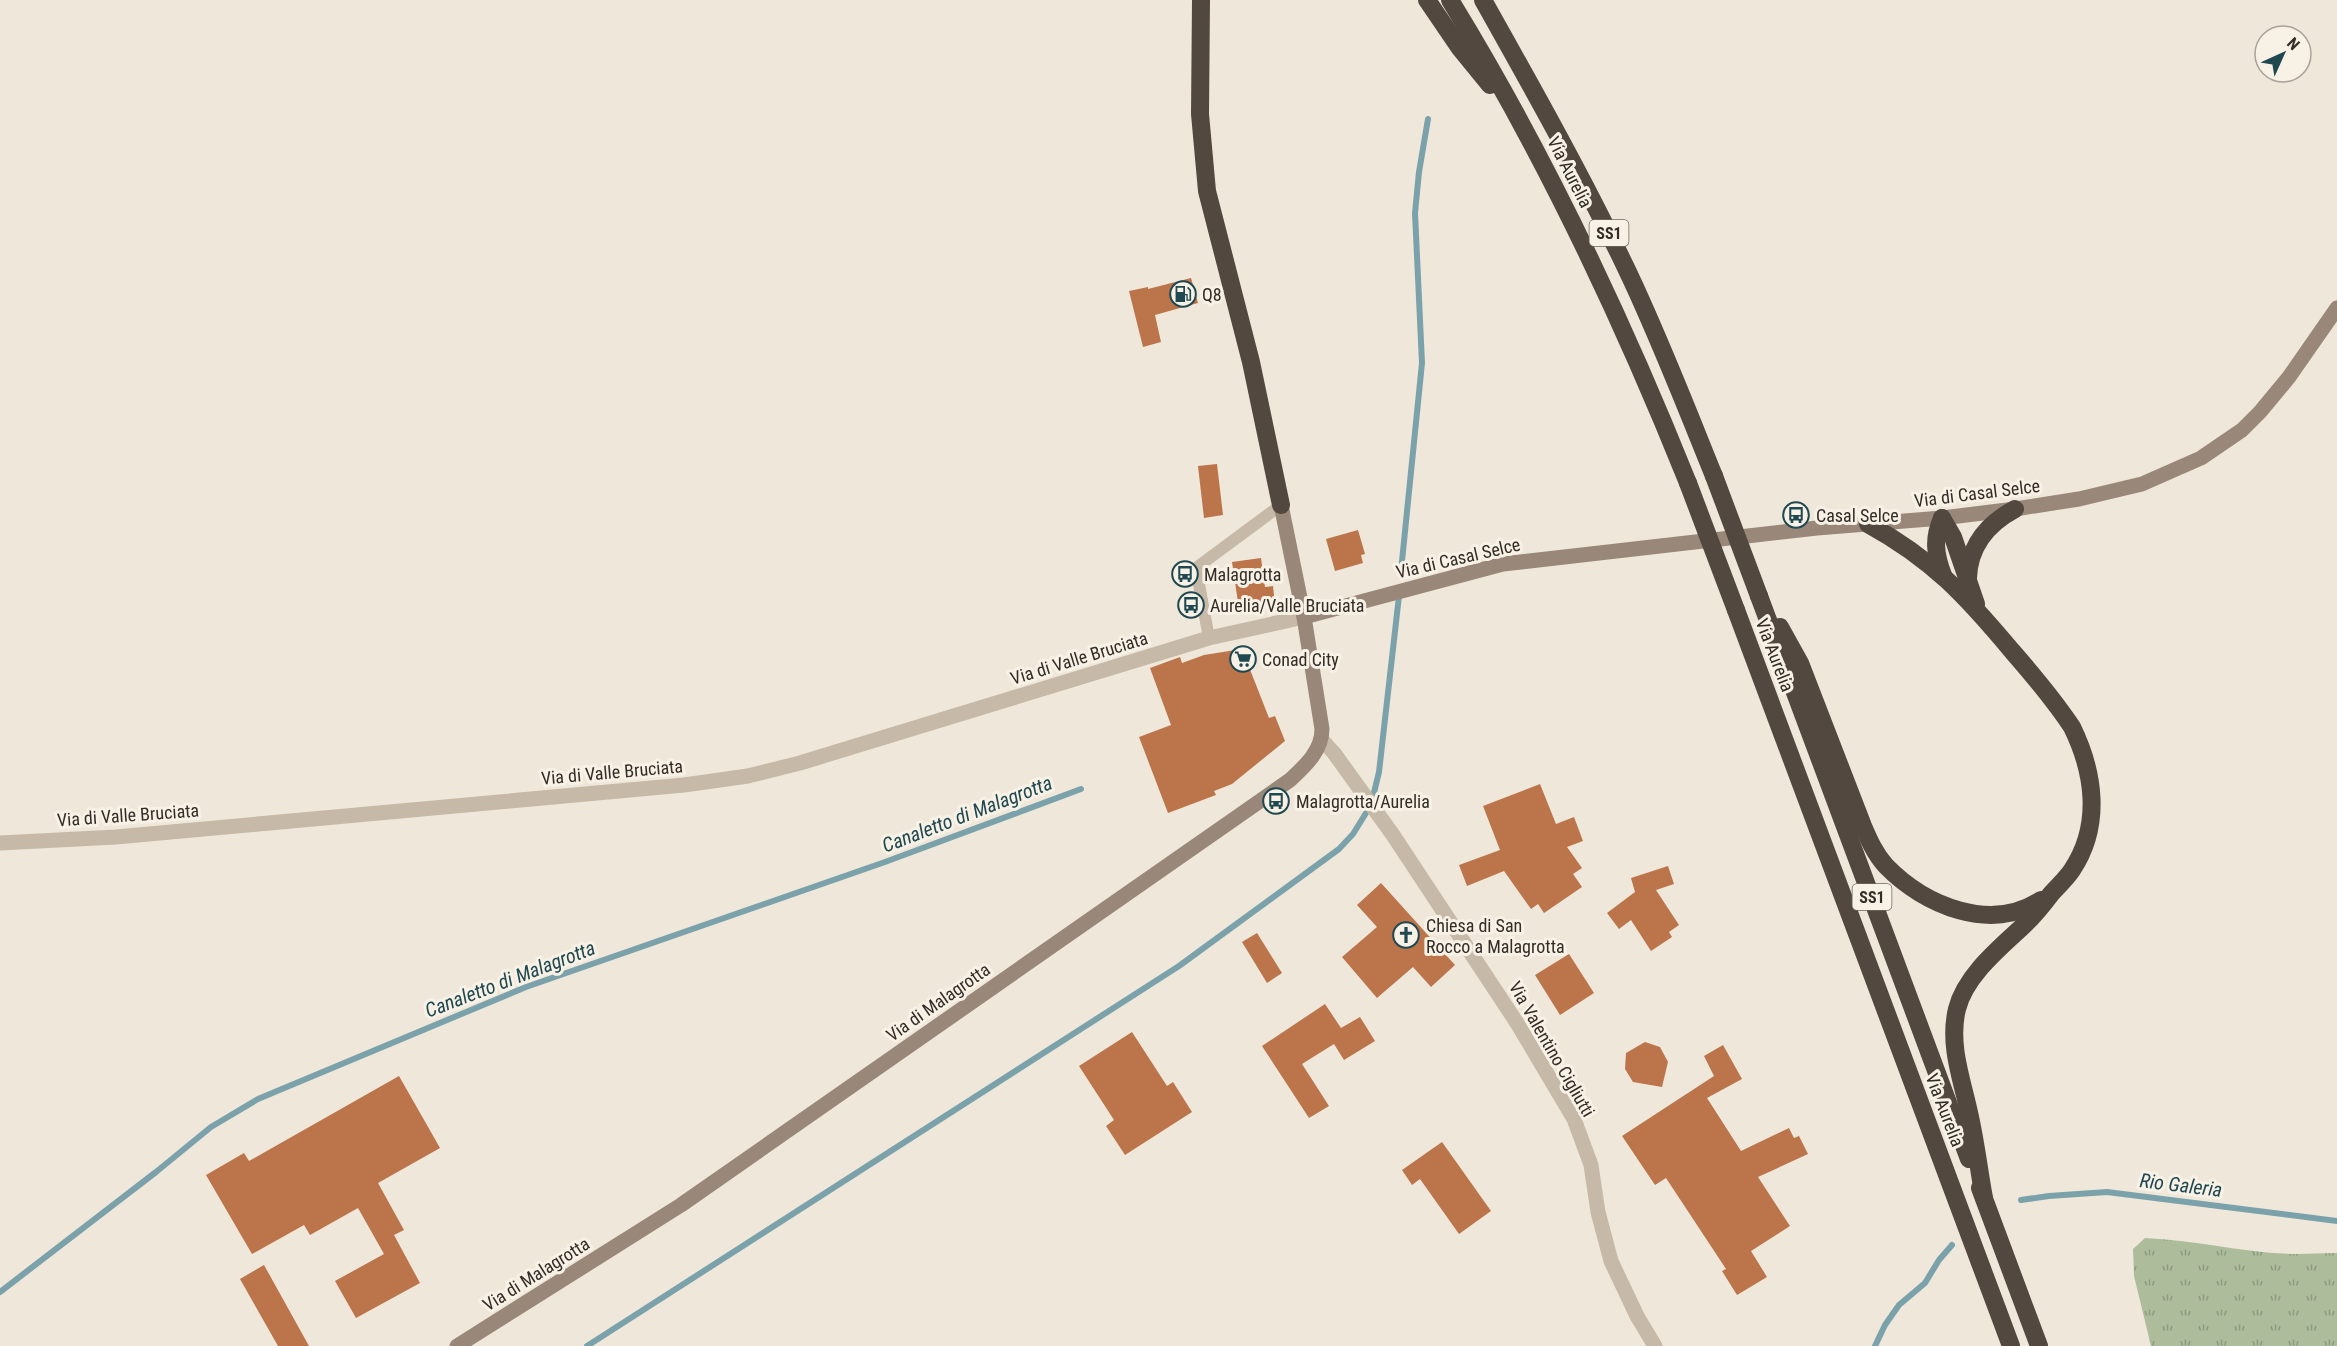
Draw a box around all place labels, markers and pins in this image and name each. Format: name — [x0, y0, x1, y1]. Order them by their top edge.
fuel station icon: Q8 — [1168, 279, 1198, 309]
place label: Q8 — [1202, 284, 1222, 305]
bus stop icon: Casal Selce — [1781, 500, 1811, 530]
place label: Casal Selce — [1816, 505, 1899, 526]
bus stop icon: Malagrotta — [1170, 559, 1200, 589]
place label: Malagrotta — [1204, 564, 1281, 585]
bus stop icon: Aurelia/Valle Bruciata — [1176, 590, 1206, 620]
place label: Aurelia/Valle Bruciata — [1210, 595, 1364, 616]
supermarket icon: Conad City — [1228, 644, 1258, 674]
place label: Conad City — [1262, 649, 1339, 670]
bus stop icon: Malagrotta/Aurelia — [1261, 786, 1291, 816]
place label: Malagrotta/Aurelia — [1296, 791, 1430, 812]
place label: Chiesa di San Rocco a Malagrotta — [1426, 915, 1565, 957]
church icon: Chiesa di San Rocco a Malagrotta — [1391, 920, 1421, 950]

